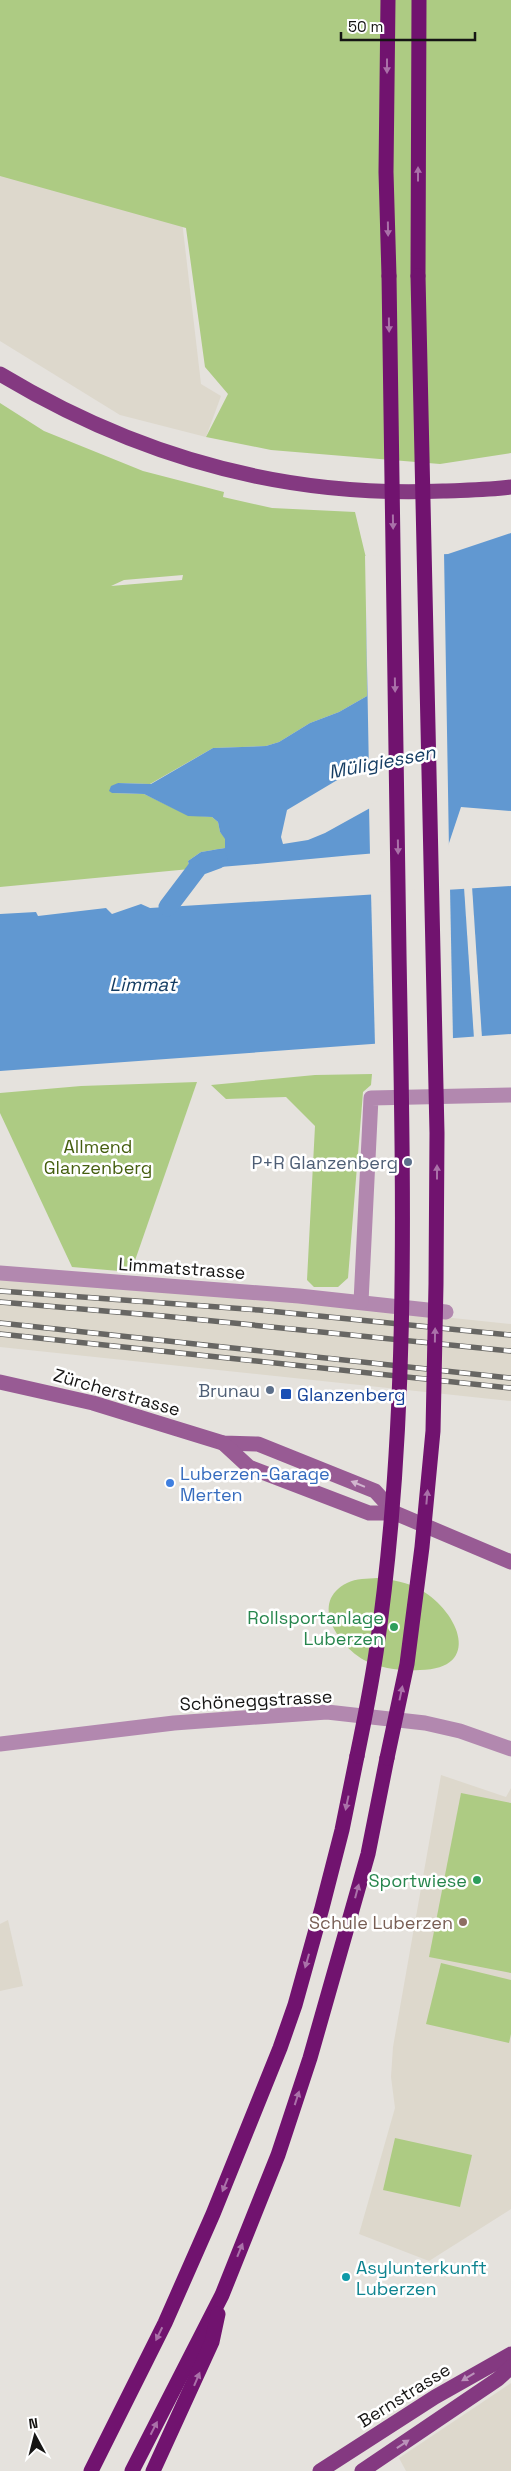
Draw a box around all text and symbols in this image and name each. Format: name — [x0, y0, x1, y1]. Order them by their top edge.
scale bar — [341, 10, 475, 42]
text: 50 m — [348, 17, 383, 36]
one-way arrow — [383, 58, 391, 74]
one-way arrow — [414, 166, 422, 182]
one-way arrow — [384, 221, 392, 237]
one-way arrow — [386, 317, 394, 333]
one-way arrow — [389, 515, 397, 531]
one-way arrow — [391, 677, 399, 693]
water label: Müligiessen — [326, 739, 438, 785]
one-way arrow — [394, 839, 402, 855]
water label: Limmat — [110, 972, 179, 997]
park label: Allmend Glanzenberg — [44, 1135, 152, 1179]
place label: P+R Glanzenberg — [251, 1151, 398, 1174]
marker: P+R Glanzenberg — [402, 1156, 414, 1168]
one-way arrow — [433, 1164, 441, 1180]
street label: Limmatstrasse — [118, 1252, 246, 1284]
one-way arrow — [431, 1327, 439, 1343]
street label: Zürcherstrasse — [51, 1363, 183, 1421]
place label: Brunau — [198, 1379, 260, 1402]
place label: Glanzenberg — [297, 1383, 406, 1406]
marker: Brunau — [264, 1384, 276, 1396]
marker: Glanzenberg — [279, 1387, 293, 1401]
place label: Luberzen-Garage Merten — [180, 1462, 330, 1506]
marker: Luberzen-Garage Merten — [164, 1477, 176, 1489]
one-way arrow — [350, 1480, 365, 1488]
one-way arrow — [423, 1489, 431, 1505]
place label: Rollsportanlage Luberzen — [247, 1606, 384, 1650]
marker: Rollsportanlage Luberzen — [388, 1621, 400, 1633]
one-way arrow — [397, 1684, 405, 1700]
street label: Schöneggstrasse — [179, 1685, 333, 1715]
one-way arrow — [343, 1796, 351, 1812]
place label: Sportwiese — [369, 1869, 467, 1892]
marker: Sportwiese — [471, 1874, 483, 1886]
one-way arrow — [354, 1884, 362, 1899]
place label: Schule Luberzen — [309, 1911, 453, 1934]
marker: Schule Luberzen — [457, 1916, 469, 1928]
one-way arrow — [302, 1953, 310, 1968]
one-way arrow — [293, 2090, 301, 2105]
one-way arrow — [220, 2178, 228, 2193]
one-way arrow — [236, 2242, 244, 2257]
place label: Asylunterkunft Luberzen — [356, 2256, 487, 2300]
marker: Asylunterkunft Luberzen — [340, 2271, 352, 2283]
one-way arrow — [155, 2327, 163, 2341]
street label: Bernstrasse — [354, 2358, 454, 2432]
one-way arrow — [193, 2372, 201, 2386]
one-way arrow — [461, 2373, 475, 2382]
north arrow — [10, 2411, 60, 2461]
text: N — [28, 2414, 39, 2433]
one-way arrow — [150, 2420, 158, 2435]
one-way arrow — [396, 2439, 409, 2449]

